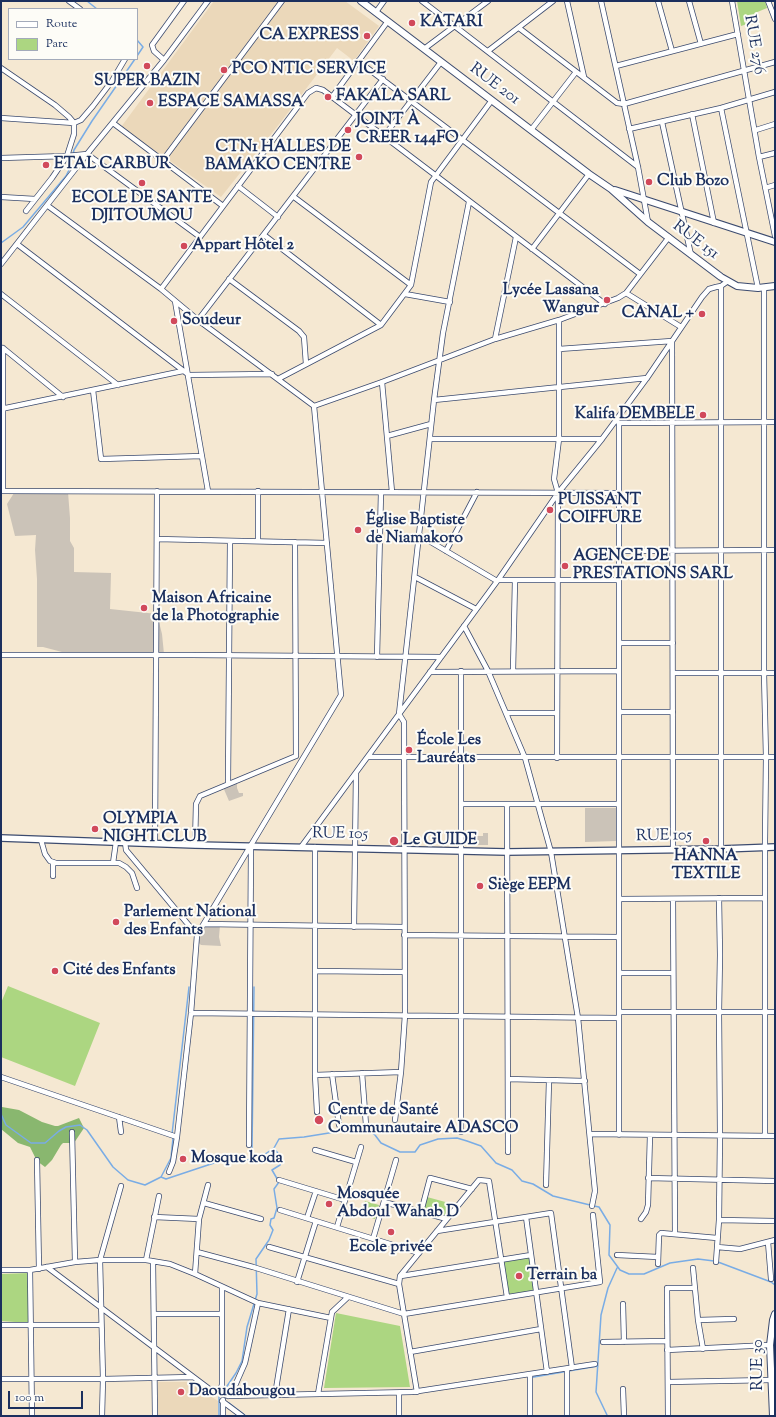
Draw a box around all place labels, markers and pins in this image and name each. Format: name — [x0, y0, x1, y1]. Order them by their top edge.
place label: KATARI — [420, 13, 483, 33]
marker: KATARI — [407, 18, 417, 28]
place label: CA EXPRESS — [259, 26, 359, 46]
marker: CA EXPRESS — [362, 31, 372, 41]
place label: PCO NTIC SERVICE — [232, 60, 386, 80]
marker: SUPER BAZIN — [142, 61, 152, 71]
marker: PCO NTIC SERVICE — [219, 65, 229, 75]
place label: SUPER BAZIN — [94, 72, 200, 92]
place label: FAKALA SARL — [336, 87, 451, 107]
marker: FAKALA SARL — [323, 92, 333, 102]
place label: ESPACE SAMASSA — [158, 93, 304, 113]
marker: ESPACE SAMASSA — [145, 98, 155, 108]
place label: JOINT À CREER 144FO — [356, 111, 459, 149]
marker: JOINT À CREER 144FO — [343, 125, 353, 135]
place label: CTN1 HALLES DE BAMAKO CENTRE — [205, 138, 351, 176]
marker: CTN1 HALLES DE BAMAKO CENTRE — [354, 152, 364, 162]
place label: ETAL CARBUR — [54, 155, 171, 175]
marker: ETAL CARBUR — [41, 160, 51, 170]
place label: Club Bozo — [657, 172, 729, 192]
marker: Club Bozo — [644, 177, 654, 187]
marker: ECOLE DE SANTE DJITOUMOU — [137, 178, 147, 188]
place label: ECOLE DE SANTE DJITOUMOU — [72, 189, 212, 227]
place label: Appart Hôtel 2 — [192, 236, 294, 256]
marker: Appart Hôtel 2 — [179, 241, 189, 251]
place label: Lycée Lassana Wangur — [503, 281, 599, 319]
marker: Lycée Lassana Wangur — [602, 295, 612, 305]
place label: CANAL + — [622, 304, 694, 324]
marker: CANAL + — [697, 309, 707, 319]
place label: Soudeur — [182, 311, 241, 331]
marker: Soudeur — [169, 316, 179, 326]
place label: Kalifa DEMBELE — [575, 405, 695, 425]
marker: Kalifa DEMBELE — [698, 410, 708, 420]
place label: PUISSANT COIFFURE — [558, 491, 642, 529]
marker: PUISSANT COIFFURE — [545, 505, 555, 515]
place label: Église Baptiste de Niamakoro — [366, 511, 465, 549]
marker: Église Baptiste de Niamakoro — [353, 525, 363, 535]
place label: AGENCE DE PRESTATIONS SARL — [573, 547, 733, 585]
marker: AGENCE DE PRESTATIONS SARL — [560, 561, 570, 571]
place label: Maison Africaine de la Photographie — [152, 589, 279, 627]
marker: Maison Africaine de la Photographie — [139, 603, 149, 613]
place label: École Les Lauréats — [417, 731, 481, 769]
marker: École Les Lauréats — [404, 745, 414, 755]
place label: OLYMPIA NIGHT CLUB — [103, 810, 207, 848]
marker: OLYMPIA NIGHT CLUB — [90, 824, 100, 834]
place label: Le GUIDE — [403, 831, 477, 851]
marker: Le GUIDE — [388, 835, 400, 847]
marker: HANNA TEXTILE — [701, 836, 711, 846]
place label: HANNA TEXTILE — [672, 847, 740, 885]
place label: Siège EEPM — [488, 876, 571, 896]
marker: Siège EEPM — [475, 881, 485, 891]
place label: Parlement National des Enfants — [124, 903, 256, 941]
marker: Parlement National des Enfants — [111, 917, 121, 927]
place label: Cité des Enfants — [63, 961, 176, 981]
marker: Cité des Enfants — [50, 966, 60, 976]
place label: Centre de Santé Communautaire ADASCO — [328, 1101, 518, 1139]
marker: Centre de Santé Communautaire ADASCO — [313, 1114, 325, 1126]
place label: Mosque koda — [191, 1149, 283, 1169]
marker: Mosque koda — [178, 1154, 188, 1164]
place label: Mosquée Abdoul Wahab D — [337, 1185, 459, 1223]
marker: Mosquée Abdoul Wahab D — [324, 1199, 334, 1209]
marker: Ecole privée — [386, 1227, 396, 1237]
place label: Ecole privée — [350, 1238, 432, 1258]
place label: Terrain ba — [527, 1266, 597, 1286]
marker: Terrain ba — [514, 1271, 524, 1281]
place label: Daoudabougou — [189, 1382, 295, 1402]
marker: Daoudabougou — [176, 1387, 186, 1397]

